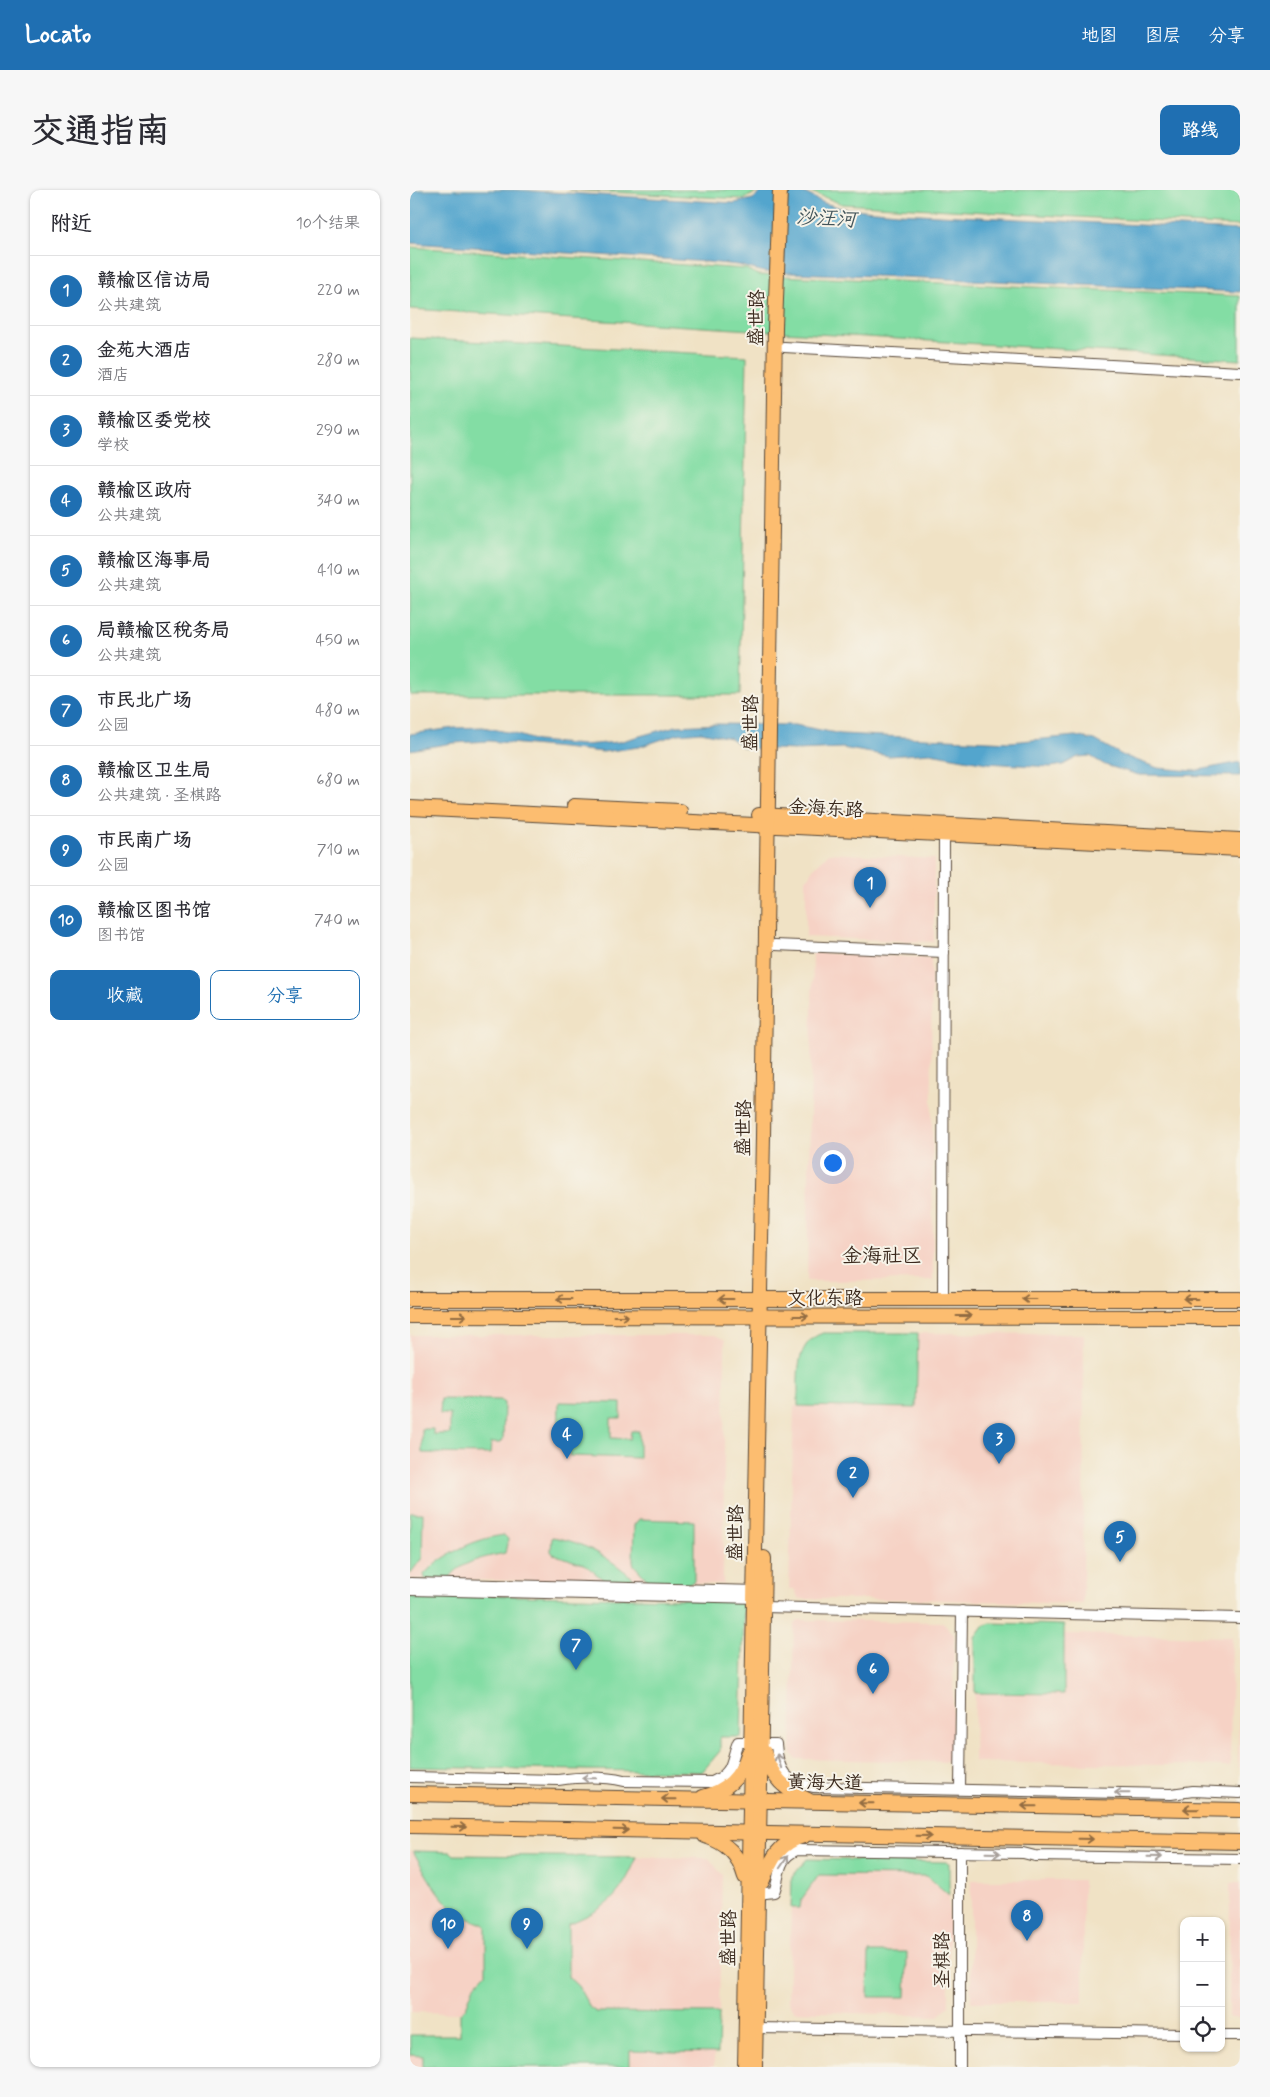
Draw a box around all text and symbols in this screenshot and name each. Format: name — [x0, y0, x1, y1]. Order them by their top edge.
text: Locato — [25, 20, 91, 51]
text: 地图 — [1081, 24, 1117, 48]
text: 图层 — [1145, 24, 1181, 48]
text: 分享 — [1209, 24, 1245, 48]
button: 路线 — [1160, 105, 1240, 155]
text: 交通指南 — [30, 109, 170, 155]
water label: 沙汪河 — [795, 204, 860, 234]
text: 附近 — [50, 210, 92, 238]
text: 10个结果 — [296, 213, 360, 234]
text: 赣榆区信访局 — [97, 268, 211, 293]
text: 1 — [62, 280, 70, 301]
text: 220 m — [317, 280, 360, 301]
street label: 盛世路 — [744, 289, 770, 347]
text: 公共建筑 — [97, 295, 161, 316]
text: 金苑大酒店 — [97, 338, 192, 363]
text: 2 — [62, 350, 70, 371]
text: 280 m — [317, 350, 360, 371]
text: 酒店 — [97, 365, 129, 386]
text: 赣榆区委党校 — [97, 408, 211, 433]
text: 3 — [62, 420, 70, 441]
text: 290 m — [316, 420, 360, 441]
text: 学校 — [97, 435, 129, 456]
text: 赣榆区政府 — [97, 478, 192, 503]
text: 4 — [61, 490, 71, 511]
text: 340 m — [316, 490, 360, 511]
text: 公共建筑 — [97, 505, 161, 526]
text: 赣榆区海事局 — [97, 548, 211, 573]
text: 5 — [61, 560, 71, 581]
text: 410 m — [317, 560, 360, 581]
text: 公共建筑 — [97, 575, 161, 596]
text: 局赣榆区税务局 — [97, 618, 230, 643]
text: 6 — [62, 630, 70, 651]
text: 450 m — [315, 630, 360, 651]
text: 公共建筑 — [97, 645, 161, 666]
text: 市民北广场 — [97, 688, 192, 713]
street label: 盛世路 — [738, 694, 764, 752]
text: 7 — [61, 700, 71, 721]
text: 480 m — [315, 700, 360, 721]
text: 公园 — [97, 715, 129, 736]
text: 赣榆区卫生局 — [97, 758, 211, 783]
text: 8 — [61, 770, 71, 791]
text: 680 m — [316, 770, 360, 791]
text: 公共建筑 · 圣棋路 — [97, 785, 221, 806]
street label: 金海东路 — [787, 795, 865, 823]
text: 市民南广场 — [97, 828, 192, 853]
text: 9 — [62, 840, 70, 861]
text: 710 m — [317, 840, 360, 861]
text: 公园 — [97, 855, 129, 876]
pin: 1 — [854, 867, 886, 908]
text: 赣榆区图书馆 — [97, 898, 211, 923]
text: 10 — [58, 910, 74, 931]
text: 740 m — [314, 910, 360, 931]
text: 图书馆 — [97, 925, 145, 946]
button: 收藏 — [50, 970, 200, 1020]
button: 分享 — [210, 970, 360, 1020]
street label: 盛世路 — [731, 1099, 757, 1157]
your location — [820, 1150, 846, 1176]
district label: 金海社区 — [842, 1243, 922, 1270]
street label: 文化东路 — [787, 1286, 863, 1311]
one-way arrow — [556, 1294, 572, 1304]
one-way arrow — [719, 1294, 735, 1304]
one-way arrow — [1021, 1294, 1038, 1304]
one-way arrow — [1184, 1294, 1200, 1304]
one-way arrow — [450, 1311, 466, 1321]
one-way arrow — [612, 1311, 629, 1321]
one-way arrow — [792, 1311, 809, 1321]
one-way arrow — [955, 1311, 971, 1321]
pin: 4 — [551, 1418, 583, 1459]
pin: 3 — [983, 1423, 1015, 1464]
pin: 2 — [837, 1457, 869, 1498]
street label: 盛世路 — [723, 1504, 749, 1562]
pin: 5 — [1104, 1521, 1136, 1562]
pin: 7 — [560, 1629, 592, 1670]
pin: 6 — [857, 1653, 889, 1694]
one-way arrow — [774, 1753, 784, 1769]
street label: 黄海大道 — [787, 1770, 863, 1796]
one-way arrow — [581, 1773, 597, 1783]
one-way arrow — [1114, 1788, 1130, 1797]
one-way arrow — [661, 1794, 678, 1804]
one-way arrow — [859, 1798, 875, 1808]
one-way arrow — [1021, 1801, 1038, 1811]
one-way arrow — [1184, 1804, 1200, 1814]
one-way arrow — [450, 1822, 466, 1832]
one-way arrow — [612, 1825, 629, 1835]
one-way arrow — [915, 1831, 931, 1841]
one-way arrow — [1078, 1834, 1094, 1844]
one-way arrow — [985, 1848, 1001, 1858]
one-way arrow — [1147, 1852, 1163, 1862]
one-way arrow — [779, 1855, 789, 1869]
pin: 8 — [1011, 1900, 1043, 1941]
pin: 10 — [432, 1908, 464, 1949]
pin: 9 — [511, 1908, 543, 1949]
street label: 盛世路 — [716, 1909, 742, 1967]
map controls — [1180, 1917, 1225, 2052]
button: + — [1180, 1917, 1225, 1962]
street label: 圣棋路 — [930, 1931, 955, 1989]
button: − — [1180, 1962, 1225, 2007]
button: locate — [1180, 2007, 1225, 2052]

